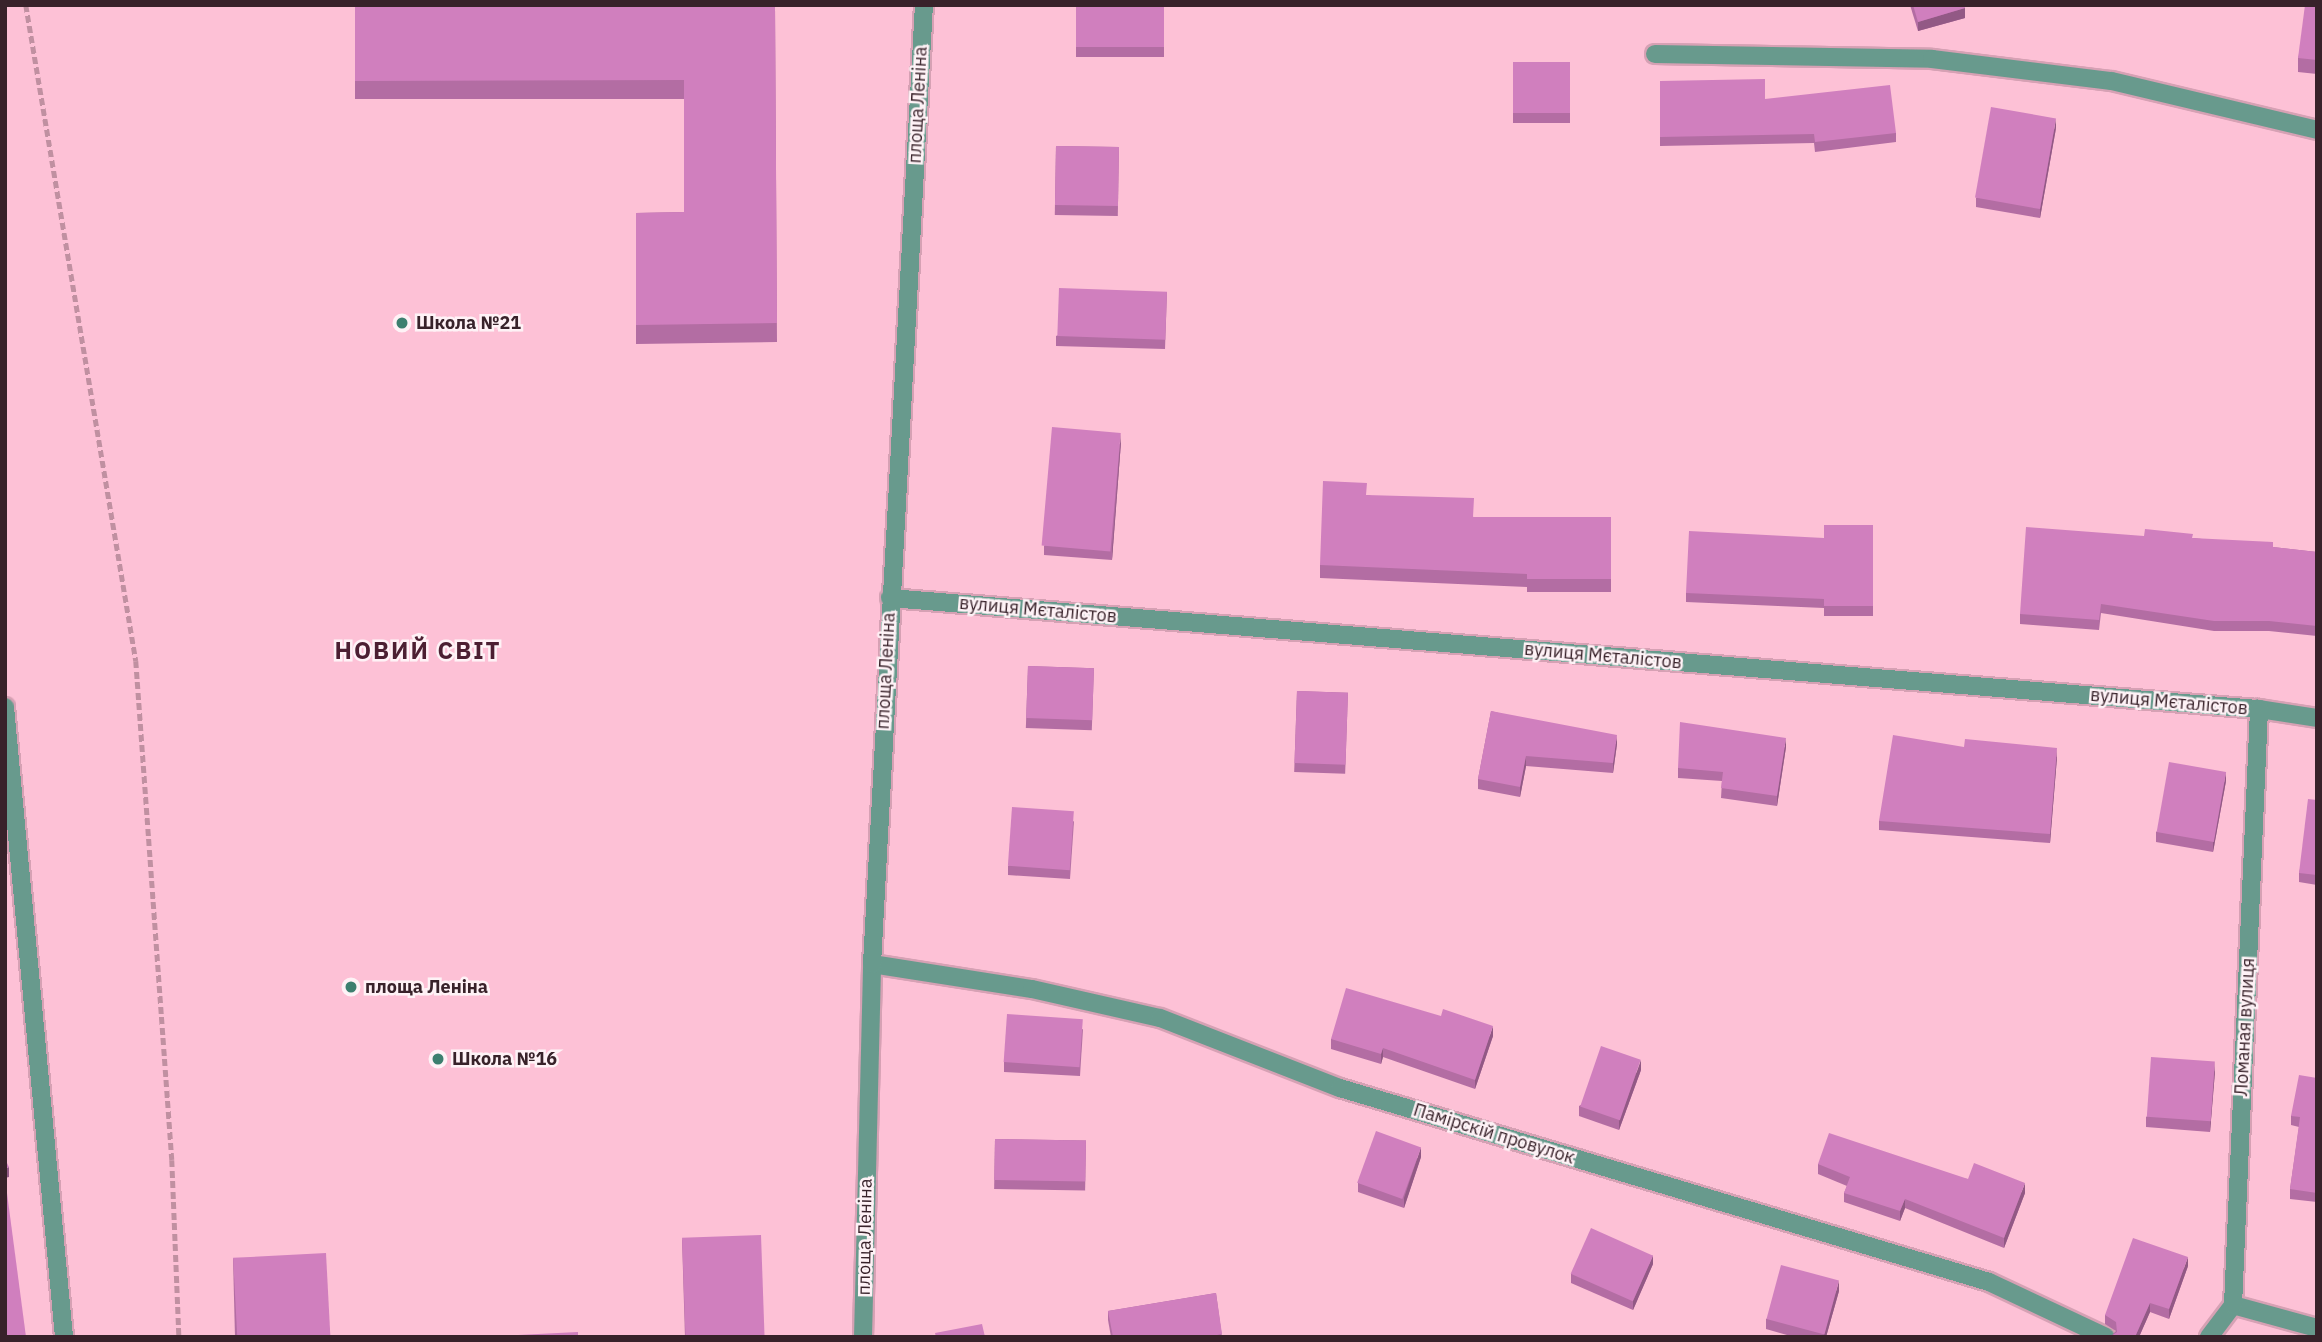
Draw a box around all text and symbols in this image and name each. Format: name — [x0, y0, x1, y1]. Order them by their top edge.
street label: площа Леніна — [904, 46, 932, 164]
place label: Школа №21 — [416, 312, 521, 334]
marker: Школа №21 — [394, 315, 410, 331]
street label: вулиця Мєталістов — [958, 592, 1118, 628]
street label: площа Леніна — [872, 612, 900, 730]
district label: НОВИЙ СВІТ — [336, 637, 500, 665]
street label: вулиця Мєталістов — [1523, 638, 1683, 674]
street label: вулиця Мєталістов — [2089, 684, 2249, 720]
street label: Ломаная вулиця — [2231, 957, 2259, 1097]
place label: площа Леніна — [365, 976, 488, 998]
marker: площа Леніна — [343, 979, 359, 995]
place label: Школа №16 — [452, 1048, 557, 1070]
marker: Школа №16 — [430, 1051, 446, 1067]
street label: Памірскій провулок — [1411, 1099, 1577, 1169]
street label: площа Леніна — [853, 1178, 877, 1296]

